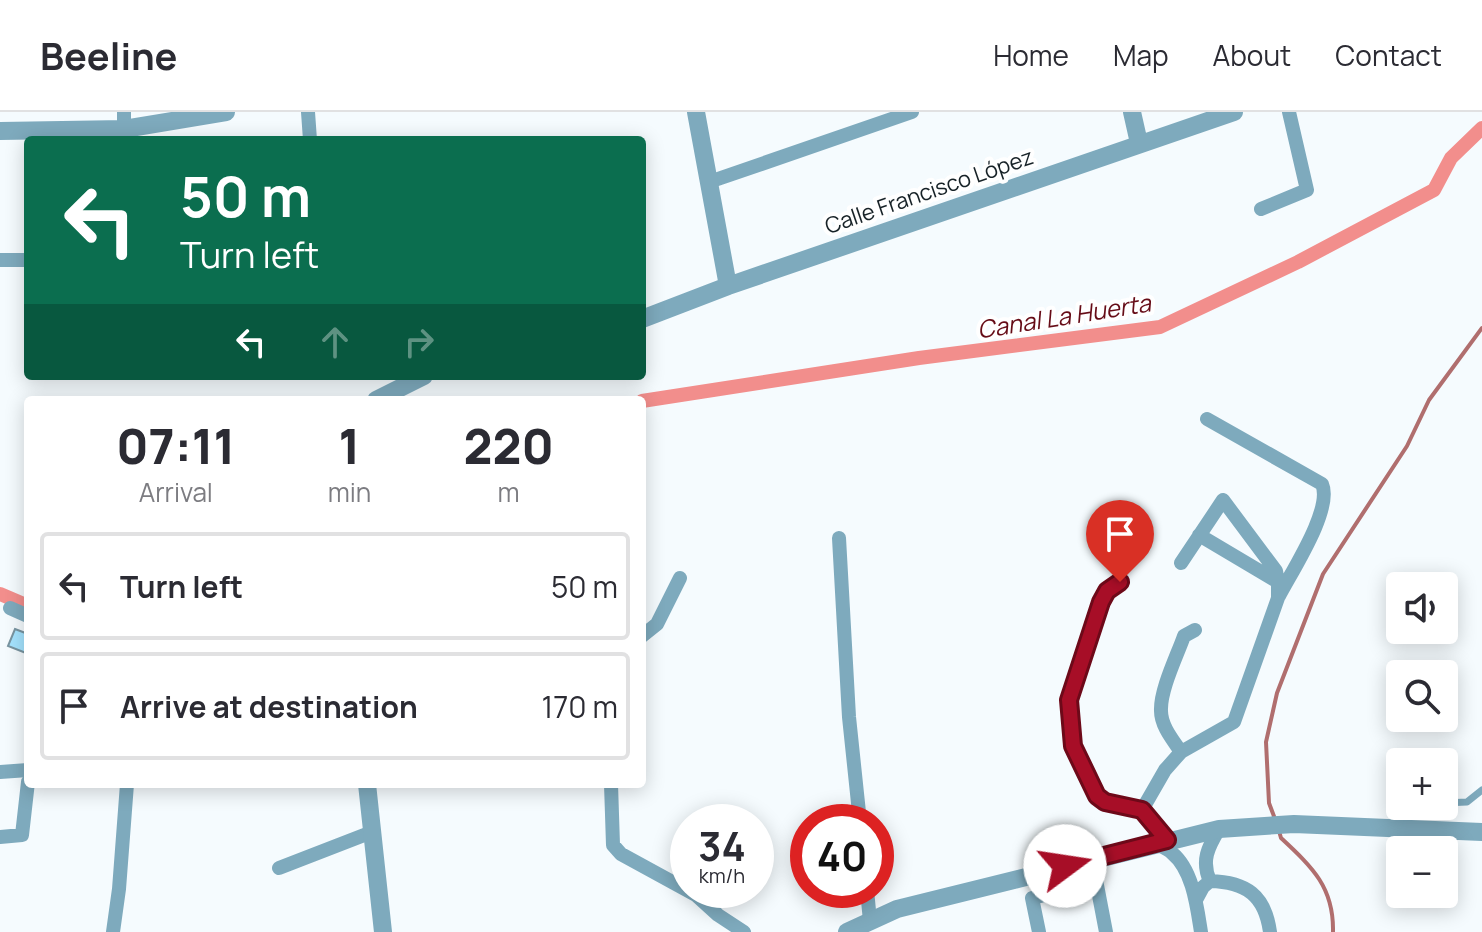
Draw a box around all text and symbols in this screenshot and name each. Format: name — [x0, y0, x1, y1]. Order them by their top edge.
text: Beeline — [40, 29, 177, 81]
text: Home — [993, 36, 1069, 74]
text: Map — [1113, 36, 1169, 74]
text: About — [1213, 36, 1291, 74]
text: Contact — [1335, 36, 1442, 74]
street label: Calle Francisco López — [821, 141, 1037, 241]
text: 50 m — [180, 157, 311, 234]
icon: left — [48, 168, 152, 272]
text: Turn left — [180, 230, 319, 279]
water label: Canal La Huerta — [975, 285, 1155, 346]
icon: left — [229, 320, 273, 364]
icon: ahead — [313, 320, 357, 364]
icon: right — [397, 320, 441, 364]
text: 07:11 — [116, 413, 235, 478]
text: 1 — [339, 413, 360, 478]
text: 220 — [463, 413, 554, 478]
text: Arrival — [139, 474, 213, 510]
text: min — [328, 474, 371, 510]
text: m — [498, 474, 520, 510]
pin — [1086, 500, 1154, 582]
icon: arrive — [1098, 512, 1142, 556]
icon: left — [52, 564, 96, 608]
text: Turn left — [120, 566, 243, 607]
text: 50 m — [551, 566, 618, 607]
map controls — [1386, 572, 1458, 908]
button: sound — [1386, 572, 1458, 644]
button: search — [1386, 660, 1458, 732]
icon: arrive — [52, 684, 96, 728]
text: Arrive at destination — [120, 686, 418, 727]
text: 170 m — [541, 686, 618, 727]
button: + — [1386, 748, 1458, 820]
speed limit sign: 40 — [790, 804, 894, 908]
text: 34 — [698, 818, 746, 873]
position arrow — [1023, 824, 1107, 908]
button: − — [1386, 836, 1458, 908]
text: km/h — [699, 862, 745, 889]

